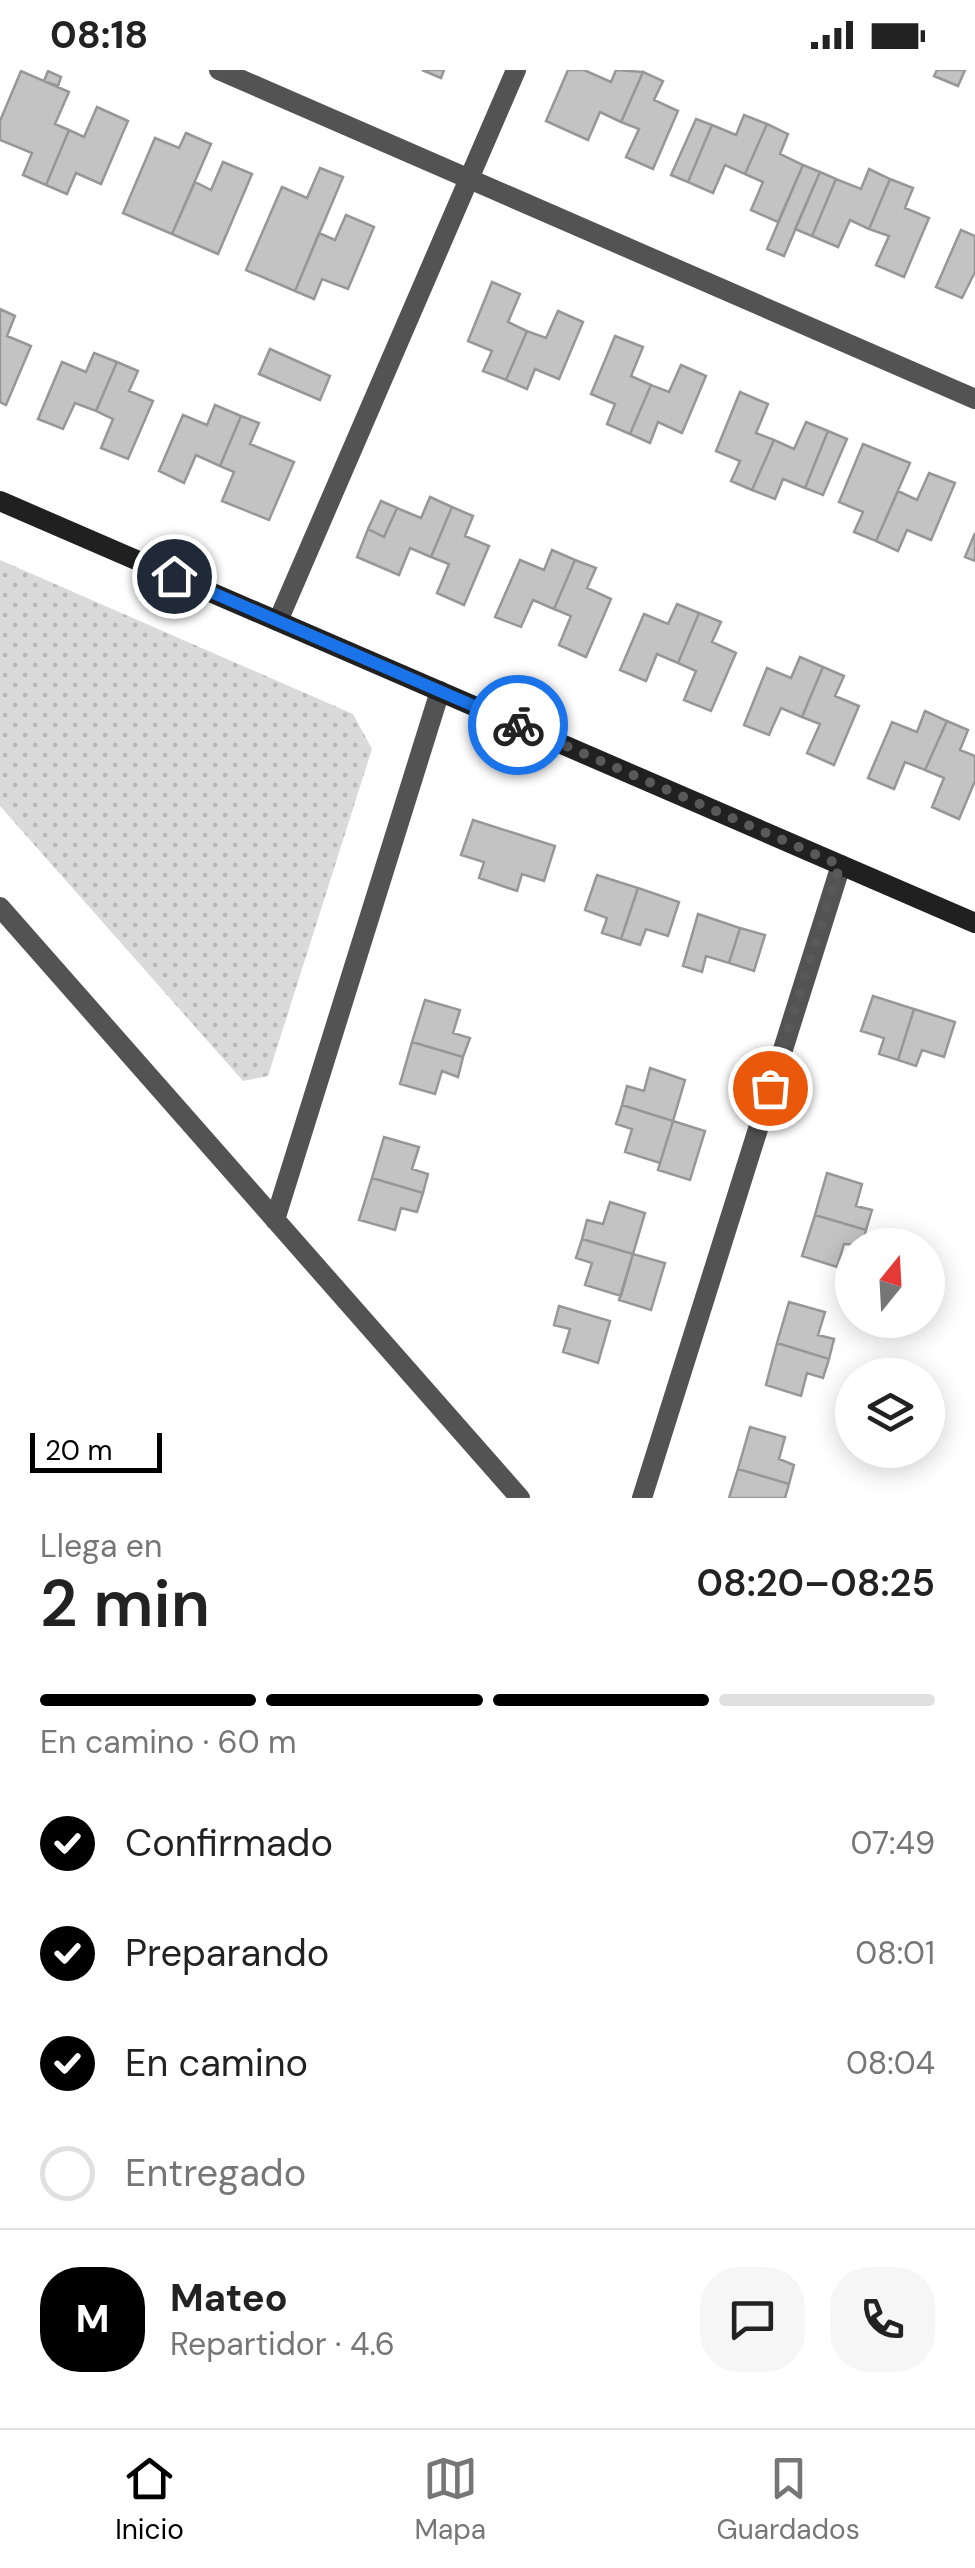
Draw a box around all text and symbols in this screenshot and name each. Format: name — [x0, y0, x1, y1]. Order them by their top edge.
text: 08:18 — [50, 10, 148, 60]
pin — [132, 534, 217, 619]
icon: home — [147, 549, 202, 604]
courier — [468, 675, 568, 775]
icon: bike — [491, 698, 546, 753]
pin — [728, 1046, 813, 1131]
icon: bag — [743, 1061, 798, 1116]
north arrow — [835, 1228, 945, 1338]
map controls — [835, 1228, 945, 1468]
button: layers — [835, 1358, 945, 1468]
scale bar — [30, 1428, 162, 1472]
text: 20 m — [45, 1432, 112, 1469]
text: Llega en — [40, 1525, 162, 1567]
text: 08:20–08:25 — [697, 1558, 935, 1608]
text: 2 min — [40, 1562, 210, 1646]
text: En camino · 60 m — [40, 1721, 297, 1763]
icon: check — [40, 1816, 95, 1871]
text: Confirmado — [125, 1818, 333, 1868]
text: 07:49 — [850, 1822, 935, 1864]
icon: check — [40, 1926, 95, 1981]
text: Preparando — [125, 1928, 329, 1978]
text: 08:01 — [855, 1932, 935, 1974]
icon: check — [40, 2036, 95, 2091]
text: En camino — [125, 2038, 308, 2088]
text: 08:04 — [846, 2042, 935, 2084]
text: Entregado — [125, 2148, 306, 2198]
button: chat — [700, 2267, 805, 2372]
button: phone — [830, 2267, 935, 2372]
text: Mateo — [170, 2273, 288, 2323]
text: M — [76, 2294, 109, 2344]
text: Repartidor · 4.6 — [170, 2323, 395, 2365]
tab: Inicio — [115, 2451, 184, 2548]
tab: Mapa — [414, 2451, 486, 2548]
tab: Guardados — [716, 2451, 860, 2548]

